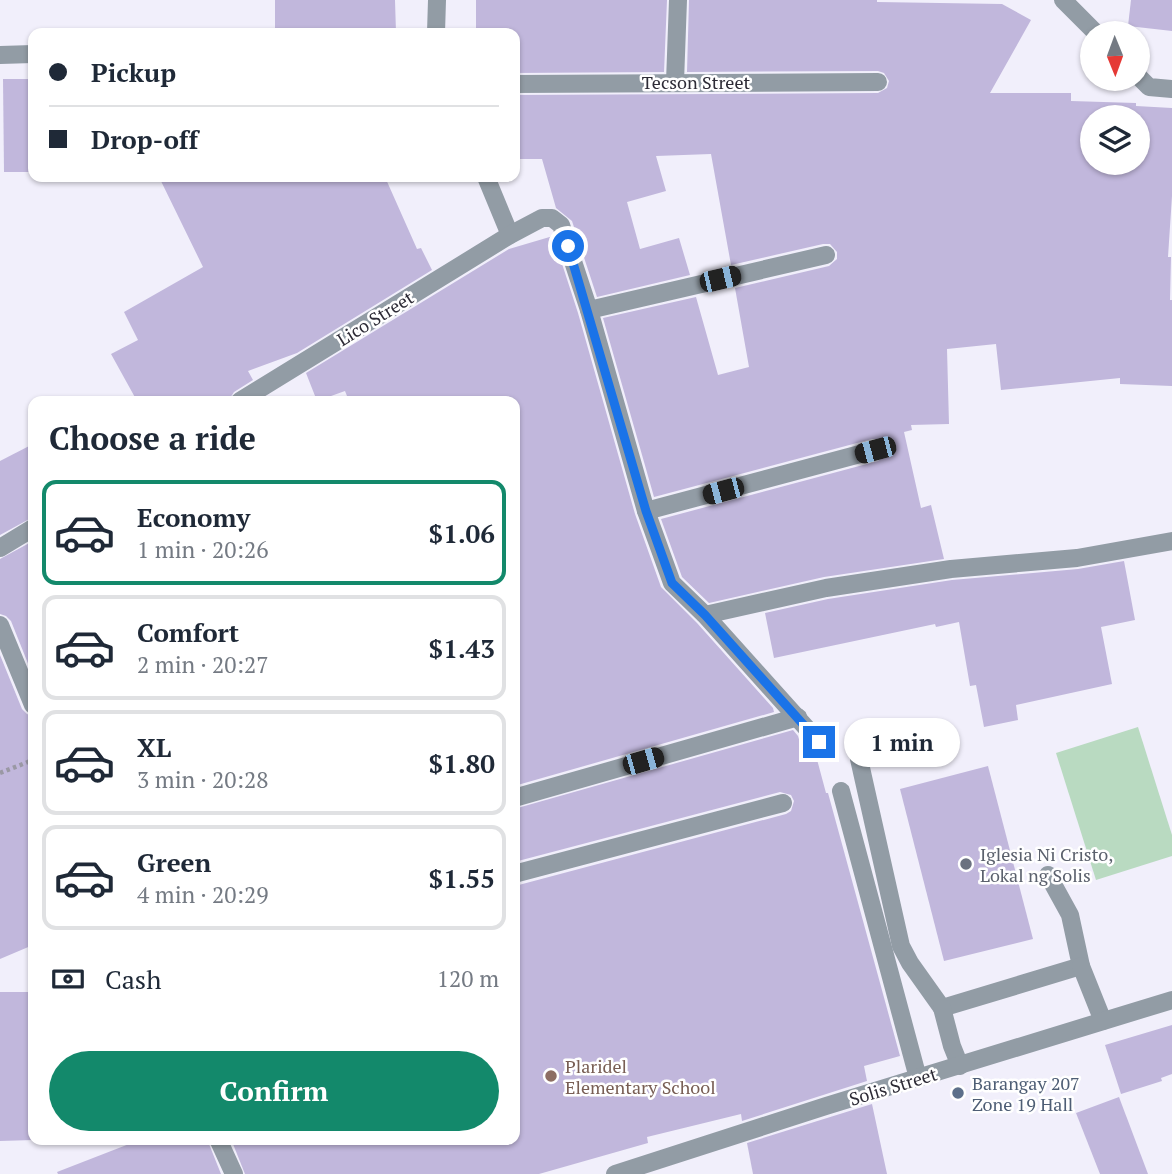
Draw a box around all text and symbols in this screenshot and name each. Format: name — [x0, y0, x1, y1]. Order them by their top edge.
north arrow — [1080, 21, 1150, 91]
map controls — [1080, 21, 1150, 175]
text: Pickup — [91, 55, 176, 89]
street label: Tecson Street — [642, 70, 750, 94]
button: layers — [1080, 105, 1150, 175]
text: Drop-off — [91, 122, 198, 156]
route start — [552, 230, 584, 262]
car — [698, 264, 743, 294]
street label: Lico Street — [332, 285, 418, 351]
text: Choose a ride — [49, 417, 256, 459]
car — [852, 434, 899, 466]
car — [700, 475, 747, 507]
text: Economy — [137, 500, 250, 534]
icon: car — [53, 501, 116, 564]
text: $1.06 — [429, 516, 495, 550]
text: 1 min · 20:26 — [137, 534, 269, 565]
text: Comfort — [137, 615, 239, 649]
icon: car — [53, 616, 116, 679]
text: $1.43 — [429, 631, 495, 665]
text: 2 min · 20:27 — [137, 649, 269, 680]
callout: 1 min — [844, 718, 959, 766]
route end — [803, 726, 835, 758]
text: 1 min — [871, 727, 933, 758]
text: XL — [137, 730, 171, 764]
icon: car — [53, 731, 116, 794]
car — [620, 745, 667, 777]
text: $1.80 — [429, 746, 495, 780]
text: 3 min · 20:28 — [137, 764, 269, 795]
place label: Iglesia Ni Cristo, Lokal ng Solis — [980, 842, 1113, 887]
text: Green — [137, 845, 211, 879]
icon: car — [53, 846, 116, 909]
marker: Iglesia Ni Cristo, Lokal ng Solis — [958, 856, 974, 872]
text: $1.55 — [429, 861, 495, 895]
text: 4 min · 20:29 — [137, 879, 269, 910]
icon: cash — [49, 960, 87, 998]
text: Cash — [105, 962, 161, 996]
text: 120 m — [437, 963, 499, 994]
button: Confirm — [49, 1051, 499, 1131]
place label: Plaridel Elementary School — [565, 1054, 716, 1099]
street label: Solis Street — [846, 1061, 940, 1111]
marker: Plaridel Elementary School — [543, 1068, 559, 1084]
place label: Barangay 207 Zone 19 Hall — [972, 1071, 1080, 1116]
marker: Barangay 207 Zone 19 Hall — [950, 1085, 966, 1101]

